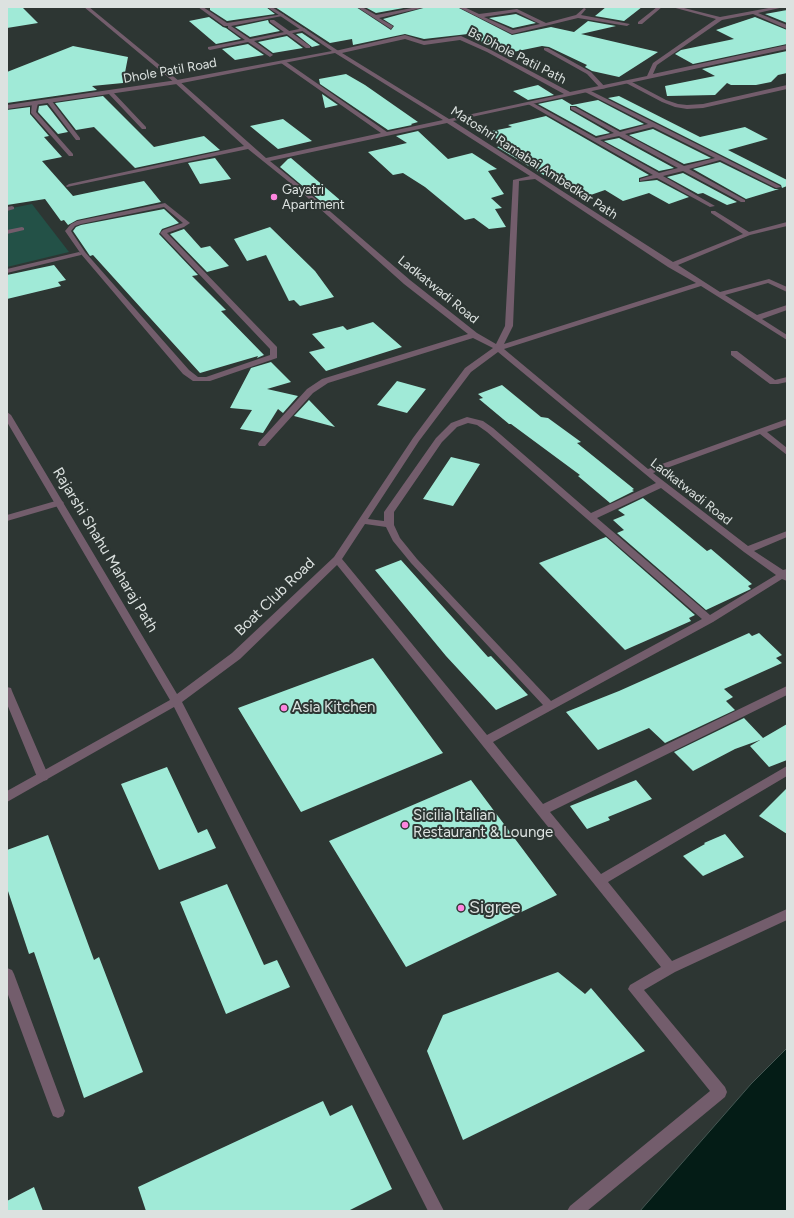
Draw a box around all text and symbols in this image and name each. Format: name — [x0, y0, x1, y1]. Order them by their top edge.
street label: Bs Dhole Patil Path — [465, 24, 569, 88]
street label: Dhole Patil Road — [122, 55, 218, 87]
street label: Matoshri Ramabai Ambedkar Path — [448, 103, 620, 223]
place label: Gayatri Apartment — [282, 182, 345, 213]
marker: Gayatri Apartment — [269, 192, 279, 202]
street label: Ladkatwadi Road — [395, 253, 481, 327]
street label: Ladkatwadi Road — [647, 455, 735, 529]
street label: Rajarshi Shahu Maharaj Path — [49, 464, 161, 636]
street label: Boat Club Road — [231, 554, 319, 640]
place label: Asia Kitchen — [292, 699, 375, 717]
marker: Asia Kitchen — [279, 703, 289, 713]
place label: Sicilia Italian Restaurant & Lounge — [413, 807, 553, 842]
marker: Sicilia Italian Restaurant & Lounge — [400, 820, 410, 830]
place label: Sigree — [469, 897, 521, 919]
marker: Sigree — [456, 903, 466, 913]

